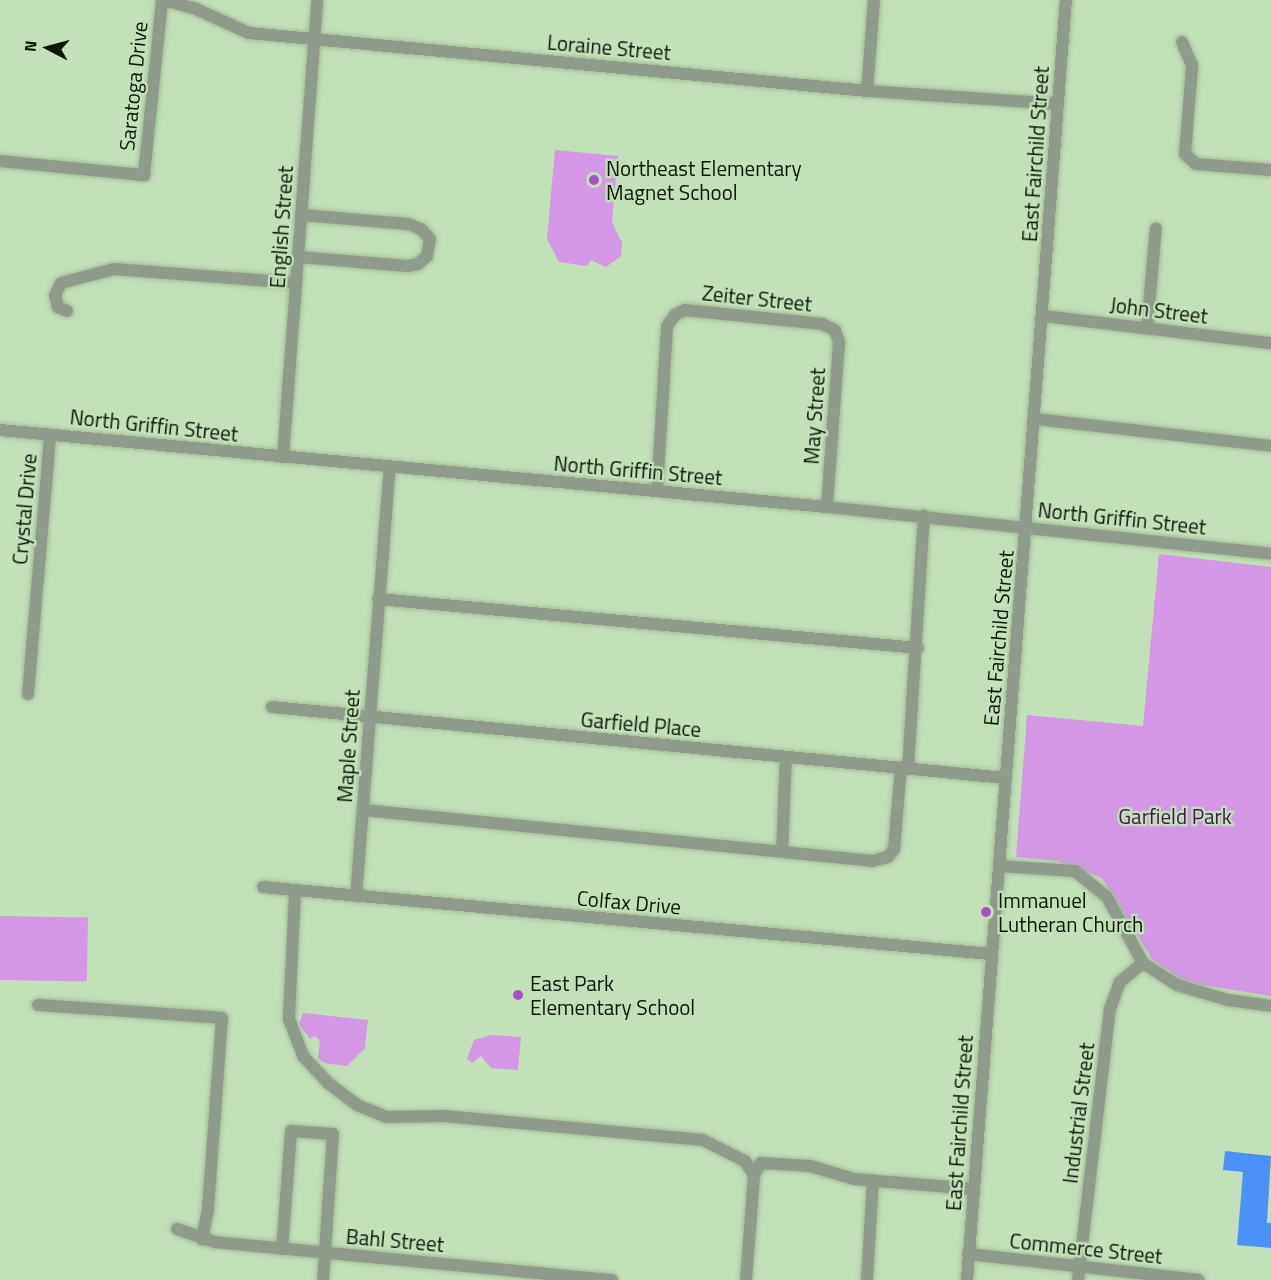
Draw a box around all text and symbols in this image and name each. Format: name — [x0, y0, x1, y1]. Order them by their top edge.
north arrow — [18, 18, 78, 78]
street label: Saratoga Drive — [114, 20, 152, 152]
street label: Loraine Street — [546, 29, 672, 65]
text: N — [18, 39, 43, 53]
street label: East Fairchild Street — [1016, 65, 1054, 243]
place label: Northeast Elementary Magnet School — [606, 155, 802, 205]
street label: English Street — [264, 165, 298, 289]
marker: Northeast Elementary Magnet School — [587, 173, 601, 187]
street label: Zeiter Street — [701, 280, 813, 316]
street label: John Street — [1109, 292, 1209, 328]
street label: May Street — [798, 367, 830, 465]
street label: North Griffin Street — [69, 404, 239, 446]
street label: North Griffin Street — [553, 450, 723, 490]
street label: Crystal Drive — [7, 452, 41, 566]
street label: North Griffin Street — [1037, 497, 1207, 539]
street label: East Fairchild Street — [978, 549, 1018, 727]
street label: Maple Street — [331, 689, 365, 803]
street label: Garfield Place — [580, 706, 702, 742]
park label: Garfield Park — [1118, 803, 1232, 829]
street label: Colfax Drive — [576, 885, 682, 919]
place label: Immanuel Lutheran Church — [998, 887, 1143, 937]
marker: Immanuel Lutheran Church — [979, 905, 993, 919]
place label: East Park Elementary School — [530, 970, 695, 1020]
marker: East Park Elementary School — [511, 988, 525, 1002]
street label: East Fairchild Street — [940, 1034, 978, 1212]
street label: Industrial Street — [1057, 1041, 1099, 1185]
street label: Bahl Street — [345, 1223, 445, 1257]
street label: Commerce Street — [1008, 1227, 1164, 1269]

